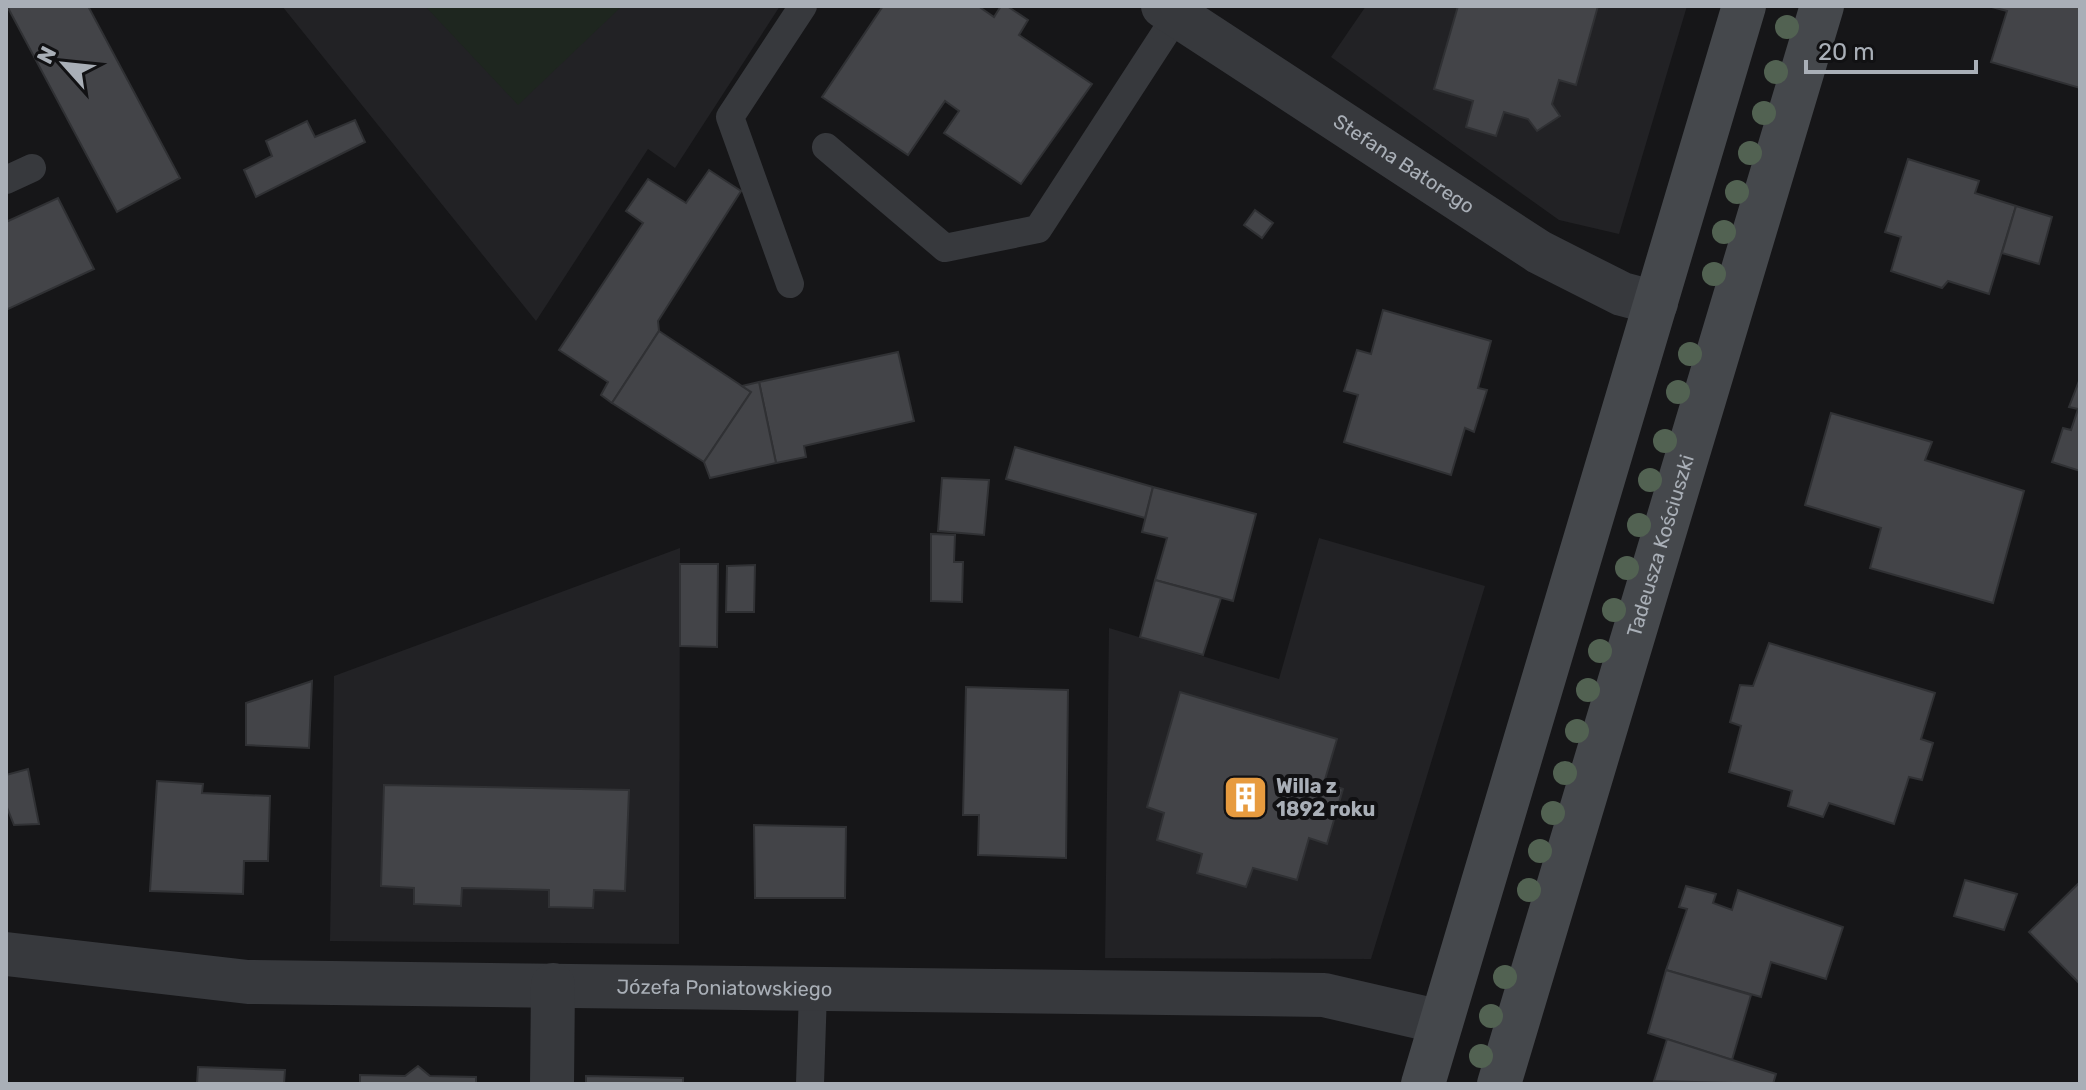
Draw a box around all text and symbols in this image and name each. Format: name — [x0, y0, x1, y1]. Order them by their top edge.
north arrow — [24, 24, 104, 104]
scale bar — [1806, 24, 1976, 74]
text: 20 m — [1818, 38, 1875, 66]
text: N — [31, 42, 62, 68]
street label: Stefana Batorego — [1329, 109, 1479, 219]
street label: Tadeusza Kościuszki — [1622, 452, 1699, 640]
building icon: Willa z 1892 roku — [1221, 774, 1269, 822]
place label: Willa z 1892 roku — [1276, 774, 1375, 821]
street label: Józefa Poniatowskiego — [616, 974, 832, 1001]

